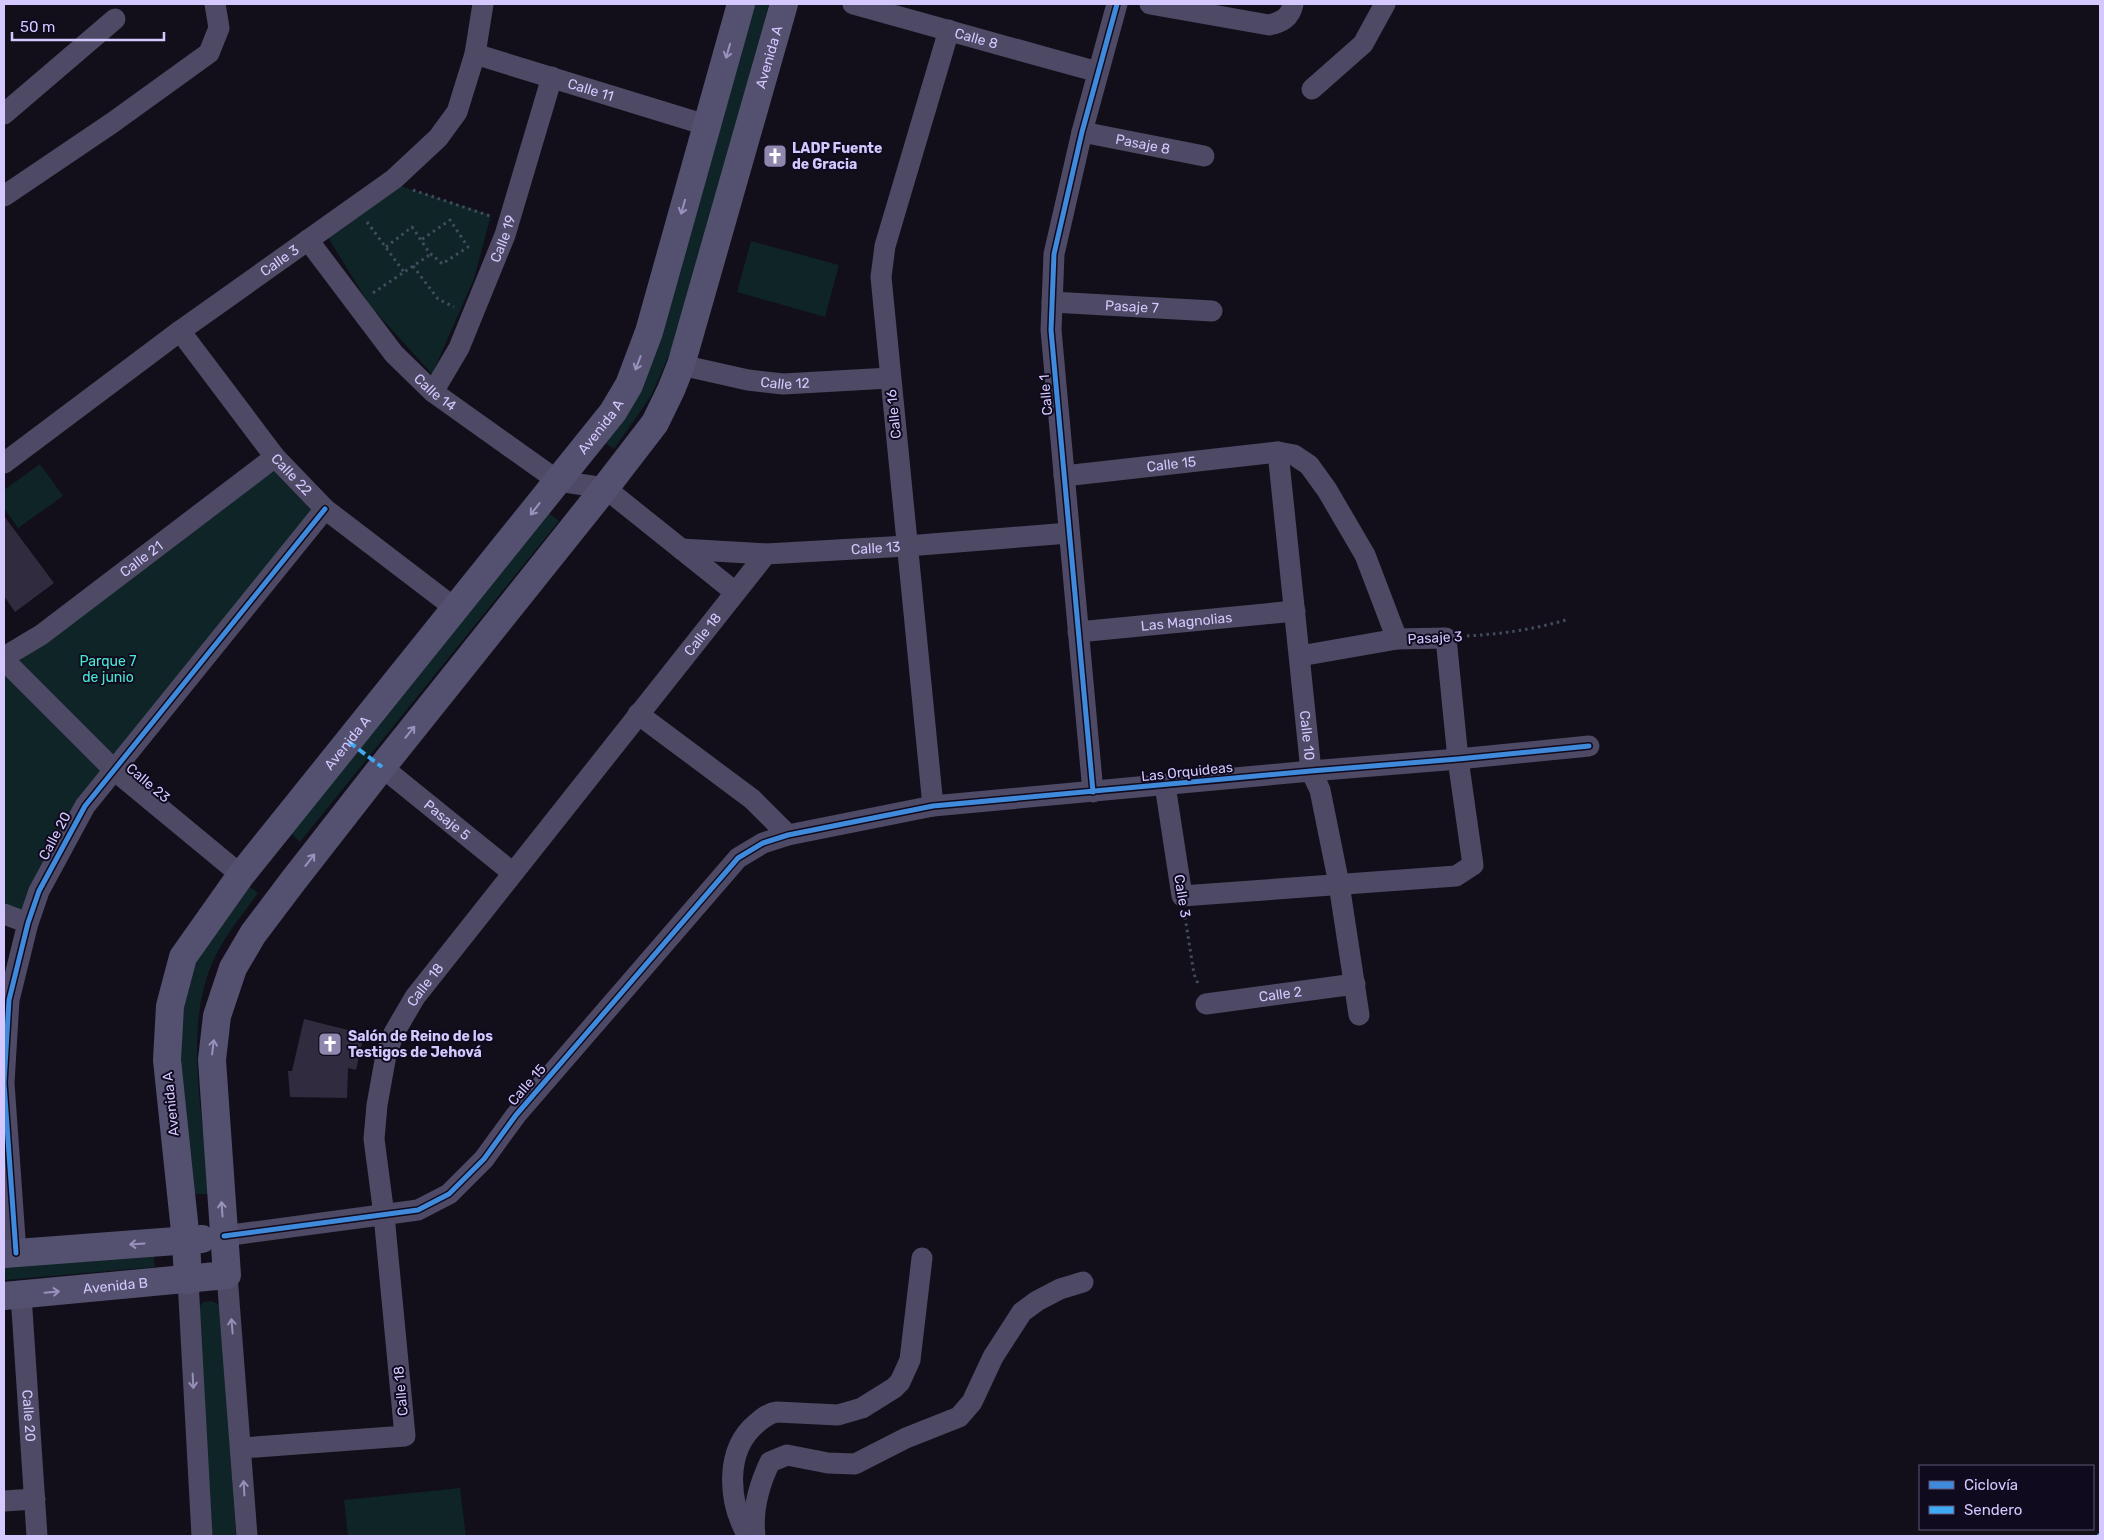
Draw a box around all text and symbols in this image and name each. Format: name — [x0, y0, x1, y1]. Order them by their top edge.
scale bar — [12, 10, 165, 42]
text: 50 m — [20, 18, 55, 36]
street label: Avenida A — [752, 23, 786, 90]
street label: Calle 8 — [953, 24, 1000, 52]
one-way arrow — [722, 42, 732, 58]
street label: Calle 11 — [566, 74, 616, 105]
street label: Pasaje 8 — [1114, 130, 1172, 158]
place label: LADP Fuente de Gracia — [792, 140, 882, 173]
church icon: LADP Fuente de Gracia — [762, 143, 788, 169]
one-way arrow — [678, 199, 688, 215]
street label: Calle 19 — [486, 213, 519, 265]
street label: Calle 3 — [257, 241, 302, 280]
street label: Pasaje 7 — [1105, 297, 1159, 316]
one-way arrow — [633, 355, 642, 370]
street label: Calle 14 — [410, 370, 460, 415]
street label: Calle 12 — [760, 373, 810, 393]
street label: Calle 1 — [1036, 374, 1056, 416]
street label: Calle 16 — [883, 388, 905, 440]
street label: Avenida A — [574, 396, 627, 458]
street label: Calle 22 — [268, 450, 316, 499]
street label: Calle 15 — [1146, 453, 1197, 475]
one-way arrow — [530, 503, 541, 516]
street label: Calle 21 — [116, 537, 166, 580]
street label: Calle 13 — [850, 538, 901, 558]
street label: Calle 18 — [680, 609, 725, 659]
street label: Las Magnolias — [1140, 609, 1233, 634]
street label: Pasaje 3 — [1407, 628, 1463, 648]
park label: Parque 7 de junio — [80, 653, 136, 686]
street label: Calle 10 — [1296, 710, 1318, 761]
street label: Avenida A — [320, 712, 375, 773]
one-way arrow — [404, 726, 415, 739]
street label: Las Orquideas — [1140, 759, 1234, 785]
street label: Calle 23 — [123, 760, 173, 806]
street label: Pasaje 5 — [421, 796, 474, 844]
street label: Calle 20 — [35, 809, 75, 863]
one-way arrow — [304, 854, 315, 867]
street label: Calle 3 — [1170, 873, 1194, 919]
street label: Calle 18 — [403, 960, 447, 1009]
street label: Calle 2 — [1258, 983, 1303, 1005]
place label: Salón de Reino de los Testigos de Jehová — [348, 1028, 493, 1061]
church icon: Salón de Reino de los Testigos de Jehová — [317, 1031, 343, 1057]
one-way arrow — [208, 1040, 218, 1056]
street label: Calle 15 — [504, 1061, 550, 1109]
street label: Avenida A — [159, 1070, 183, 1137]
one-way arrow — [217, 1202, 227, 1218]
one-way arrow — [129, 1240, 145, 1249]
street label: Avenida B — [82, 1274, 149, 1297]
one-way arrow — [44, 1287, 60, 1297]
one-way arrow — [227, 1318, 236, 1334]
street label: Calle 18 — [390, 1365, 412, 1417]
one-way arrow — [189, 1373, 198, 1389]
street label: Calle 20 — [19, 1389, 39, 1442]
legend — [1919, 1465, 2094, 1530]
text: Ciclovía — [1964, 1476, 2018, 1494]
one-way arrow — [240, 1480, 249, 1496]
text: Sendero — [1964, 1501, 2022, 1519]

